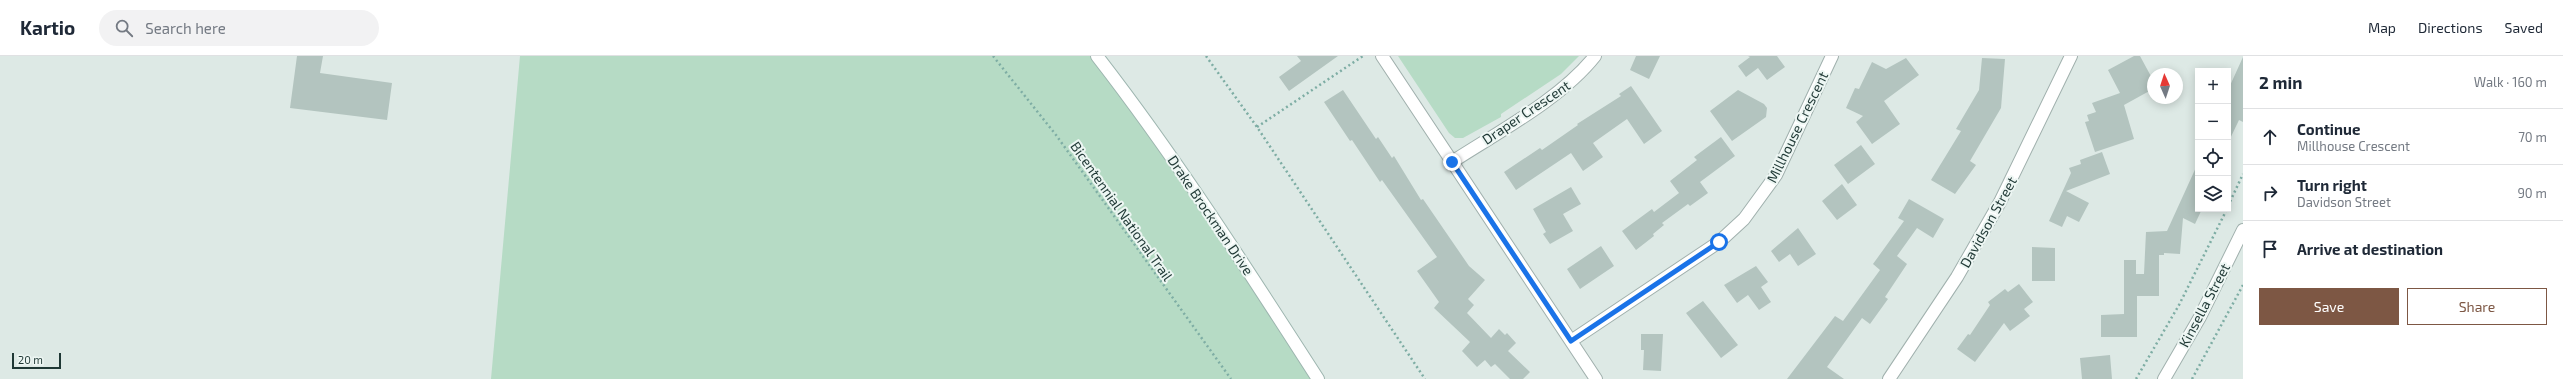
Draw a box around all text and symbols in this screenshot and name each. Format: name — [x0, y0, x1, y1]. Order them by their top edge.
search box — [99, 10, 379, 46]
text: Kartio — [20, 16, 75, 39]
icon: search — [113, 17, 135, 39]
text: Search here — [145, 19, 226, 37]
text: Map — [2368, 19, 2396, 36]
text: Directions — [2418, 19, 2483, 36]
text: Saved — [2505, 19, 2543, 36]
north arrow — [2147, 68, 2183, 104]
map controls — [2195, 68, 2231, 212]
button: + — [2195, 68, 2231, 104]
street label: Millhouse Crescent — [1763, 69, 1831, 185]
text: 2 min — [2259, 72, 2302, 92]
text: Walk · 160 m — [2474, 74, 2547, 90]
street label: Draper Crescent — [1479, 76, 1573, 148]
button: − — [2195, 104, 2231, 140]
text: Continue — [2297, 120, 2360, 138]
icon: ahead — [2259, 126, 2281, 148]
text: 70 m — [2518, 129, 2547, 145]
street label: Bicentennial National Trail — [1067, 138, 1177, 285]
text: Millhouse Crescent — [2297, 138, 2410, 154]
button: locate — [2195, 140, 2231, 176]
street label: Drake Brockman Drive — [1165, 152, 1257, 278]
route end — [1443, 153, 1461, 171]
street label: Davidson Street — [1956, 174, 2020, 270]
button: layers — [2195, 176, 2231, 212]
text: Turn right — [2297, 176, 2367, 194]
icon: right — [2259, 182, 2281, 204]
text: 90 m — [2517, 185, 2547, 201]
text: Davidson Street — [2297, 194, 2391, 210]
route start — [1710, 233, 1728, 251]
icon: arrive — [2259, 238, 2281, 260]
text: Arrive at destination — [2297, 240, 2443, 258]
street label: Kinsella Street — [2175, 260, 2233, 350]
button: Save — [2259, 288, 2399, 325]
button: Share — [2407, 288, 2547, 325]
scale bar — [12, 351, 61, 370]
text: 20 m — [18, 353, 43, 366]

